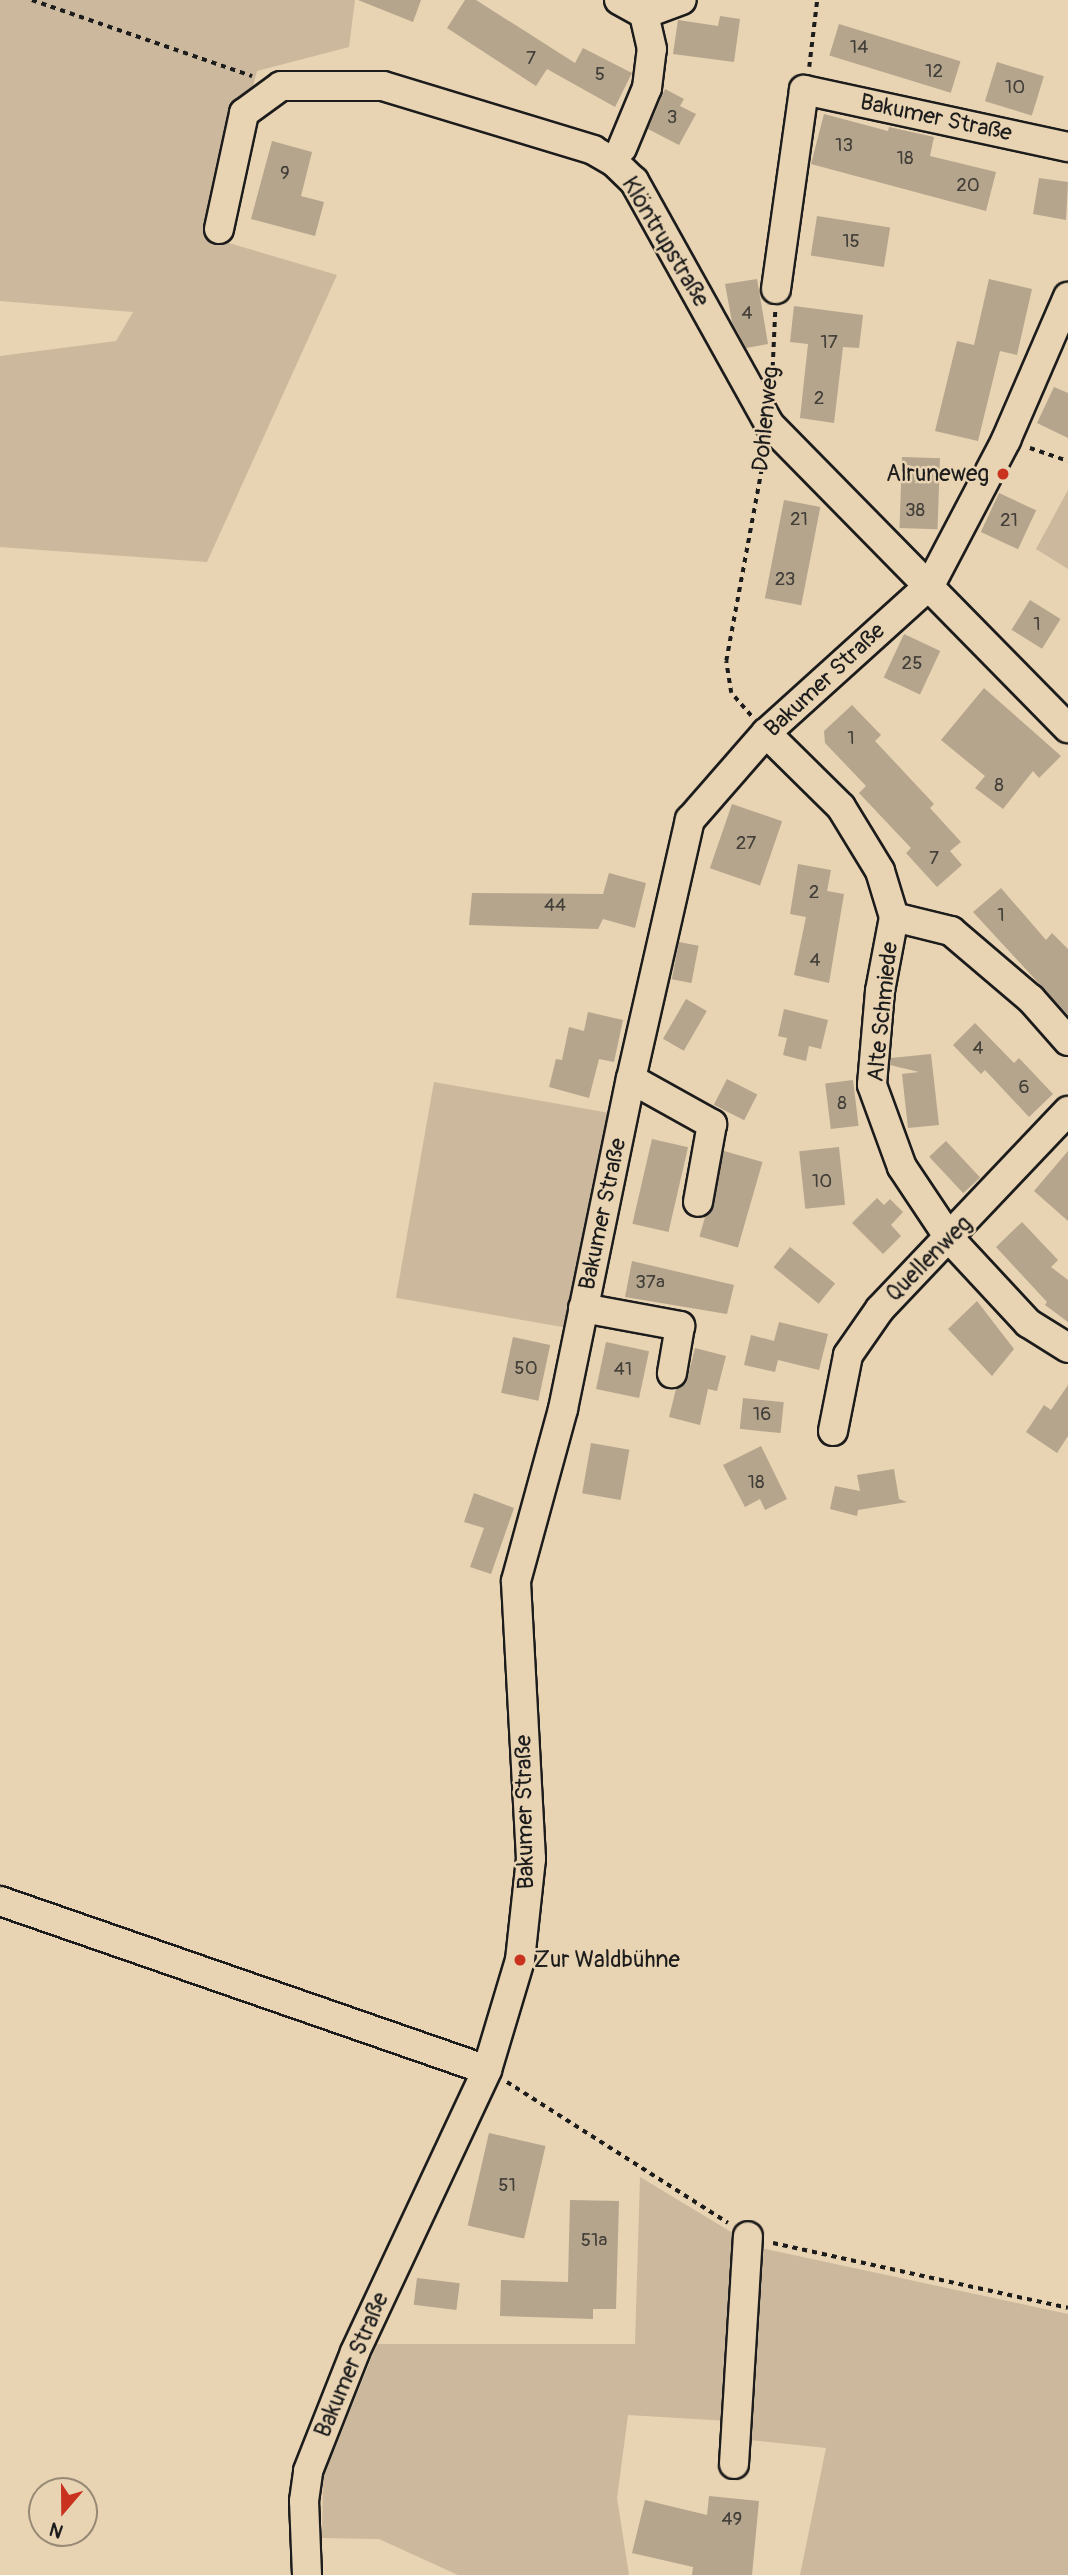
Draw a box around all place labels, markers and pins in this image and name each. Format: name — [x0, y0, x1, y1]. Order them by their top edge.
place label: Alruneweg — [886, 460, 989, 488]
marker: Alruneweg — [995, 466, 1011, 482]
place label: Zur Waldbühne — [534, 1946, 680, 1974]
marker: Zur Waldbühne — [512, 1952, 528, 1968]

